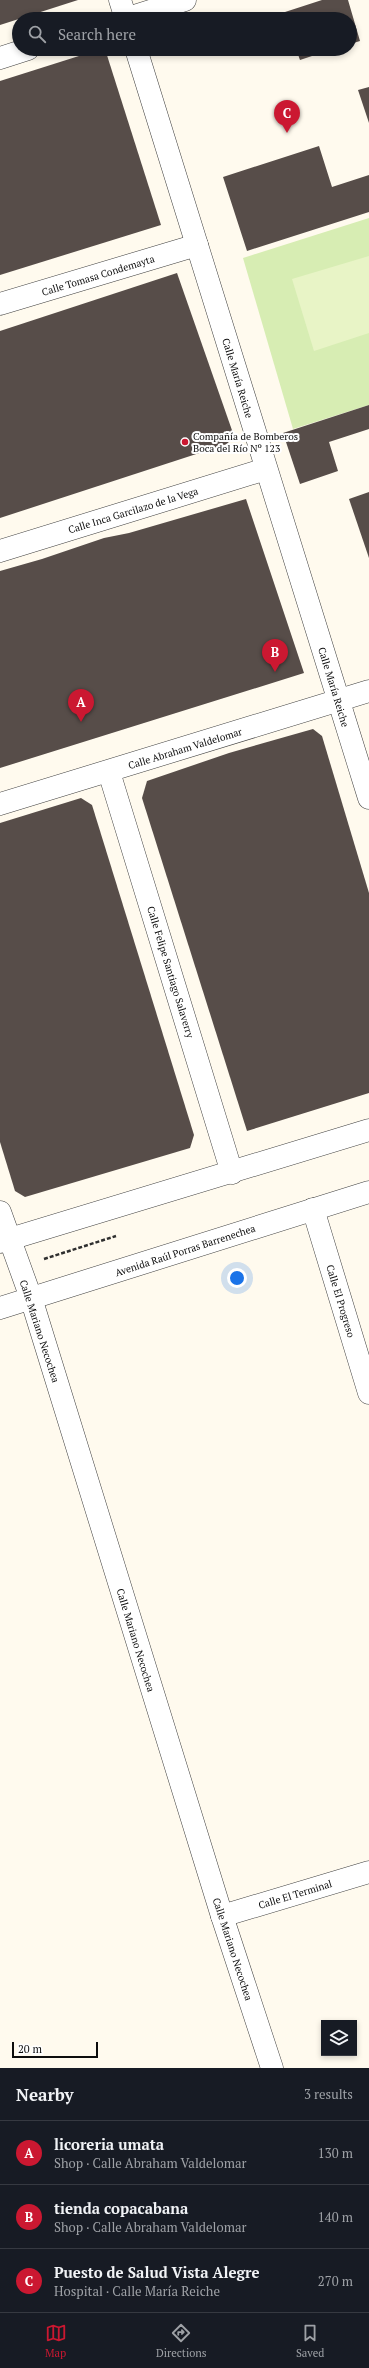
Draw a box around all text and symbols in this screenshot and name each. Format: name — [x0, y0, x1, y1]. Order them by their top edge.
search box — [12, 12, 357, 56]
icon: search — [26, 23, 48, 45]
text: Search here — [58, 24, 136, 44]
pin: C — [274, 100, 300, 133]
street label: Calle Tomasa Condemayta — [40, 252, 156, 299]
street label: Calle María Reiche — [219, 337, 256, 420]
place label: Compañía de Bomberos Boca del Río Nº 123 — [193, 430, 298, 455]
marker: Compañía de Bomberos Boca del Río Nº 123 — [180, 437, 190, 447]
street label: Calle Inca Garcilazo de la Vega — [67, 484, 200, 536]
pin: B — [262, 639, 288, 672]
street label: Calle María Reiche — [315, 646, 352, 729]
pin: A — [68, 689, 94, 722]
street label: Calle Abraham Valdelomar — [127, 725, 244, 772]
street label: Calle Felipe Santiago Salaverry — [144, 905, 197, 1041]
street label: Avenida Raúl Porras Barrenechea — [113, 1222, 257, 1279]
street label: Calle El Progreso — [323, 1263, 358, 1340]
your location — [227, 1268, 247, 1288]
street label: Calle Mariano Necochea — [17, 1278, 62, 1384]
street label: Calle Mariano Necochea — [114, 1587, 157, 1693]
street label: Calle El Terminal — [257, 1877, 334, 1912]
street label: Calle Mariano Necochea — [210, 1896, 255, 2002]
map controls — [321, 2020, 357, 2056]
button: layers — [321, 2020, 357, 2056]
scale bar — [12, 2040, 98, 2059]
text: 20 m — [18, 2042, 42, 2056]
text: Nearby — [16, 2083, 74, 2106]
text: 3 results — [304, 2085, 353, 2103]
text: licoreria umata — [54, 2134, 164, 2154]
text: A — [24, 2144, 34, 2162]
text: 130 m — [318, 2144, 353, 2162]
text: Shop · Calle Abraham Valdelomar — [54, 2154, 246, 2172]
text: tienda copacabana — [54, 2198, 188, 2218]
text: B — [25, 2208, 33, 2226]
text: 140 m — [318, 2208, 353, 2226]
text: Shop · Calle Abraham Valdelomar — [54, 2218, 246, 2236]
text: Puesto de Salud Vista Alegre — [54, 2262, 260, 2282]
text: C — [25, 2272, 33, 2290]
text: 270 m — [318, 2272, 353, 2290]
text: Hospital · Calle María Reiche — [54, 2282, 220, 2300]
tab: Map — [45, 2322, 67, 2360]
tab: Directions — [156, 2322, 207, 2360]
tab: Saved — [296, 2322, 324, 2360]

